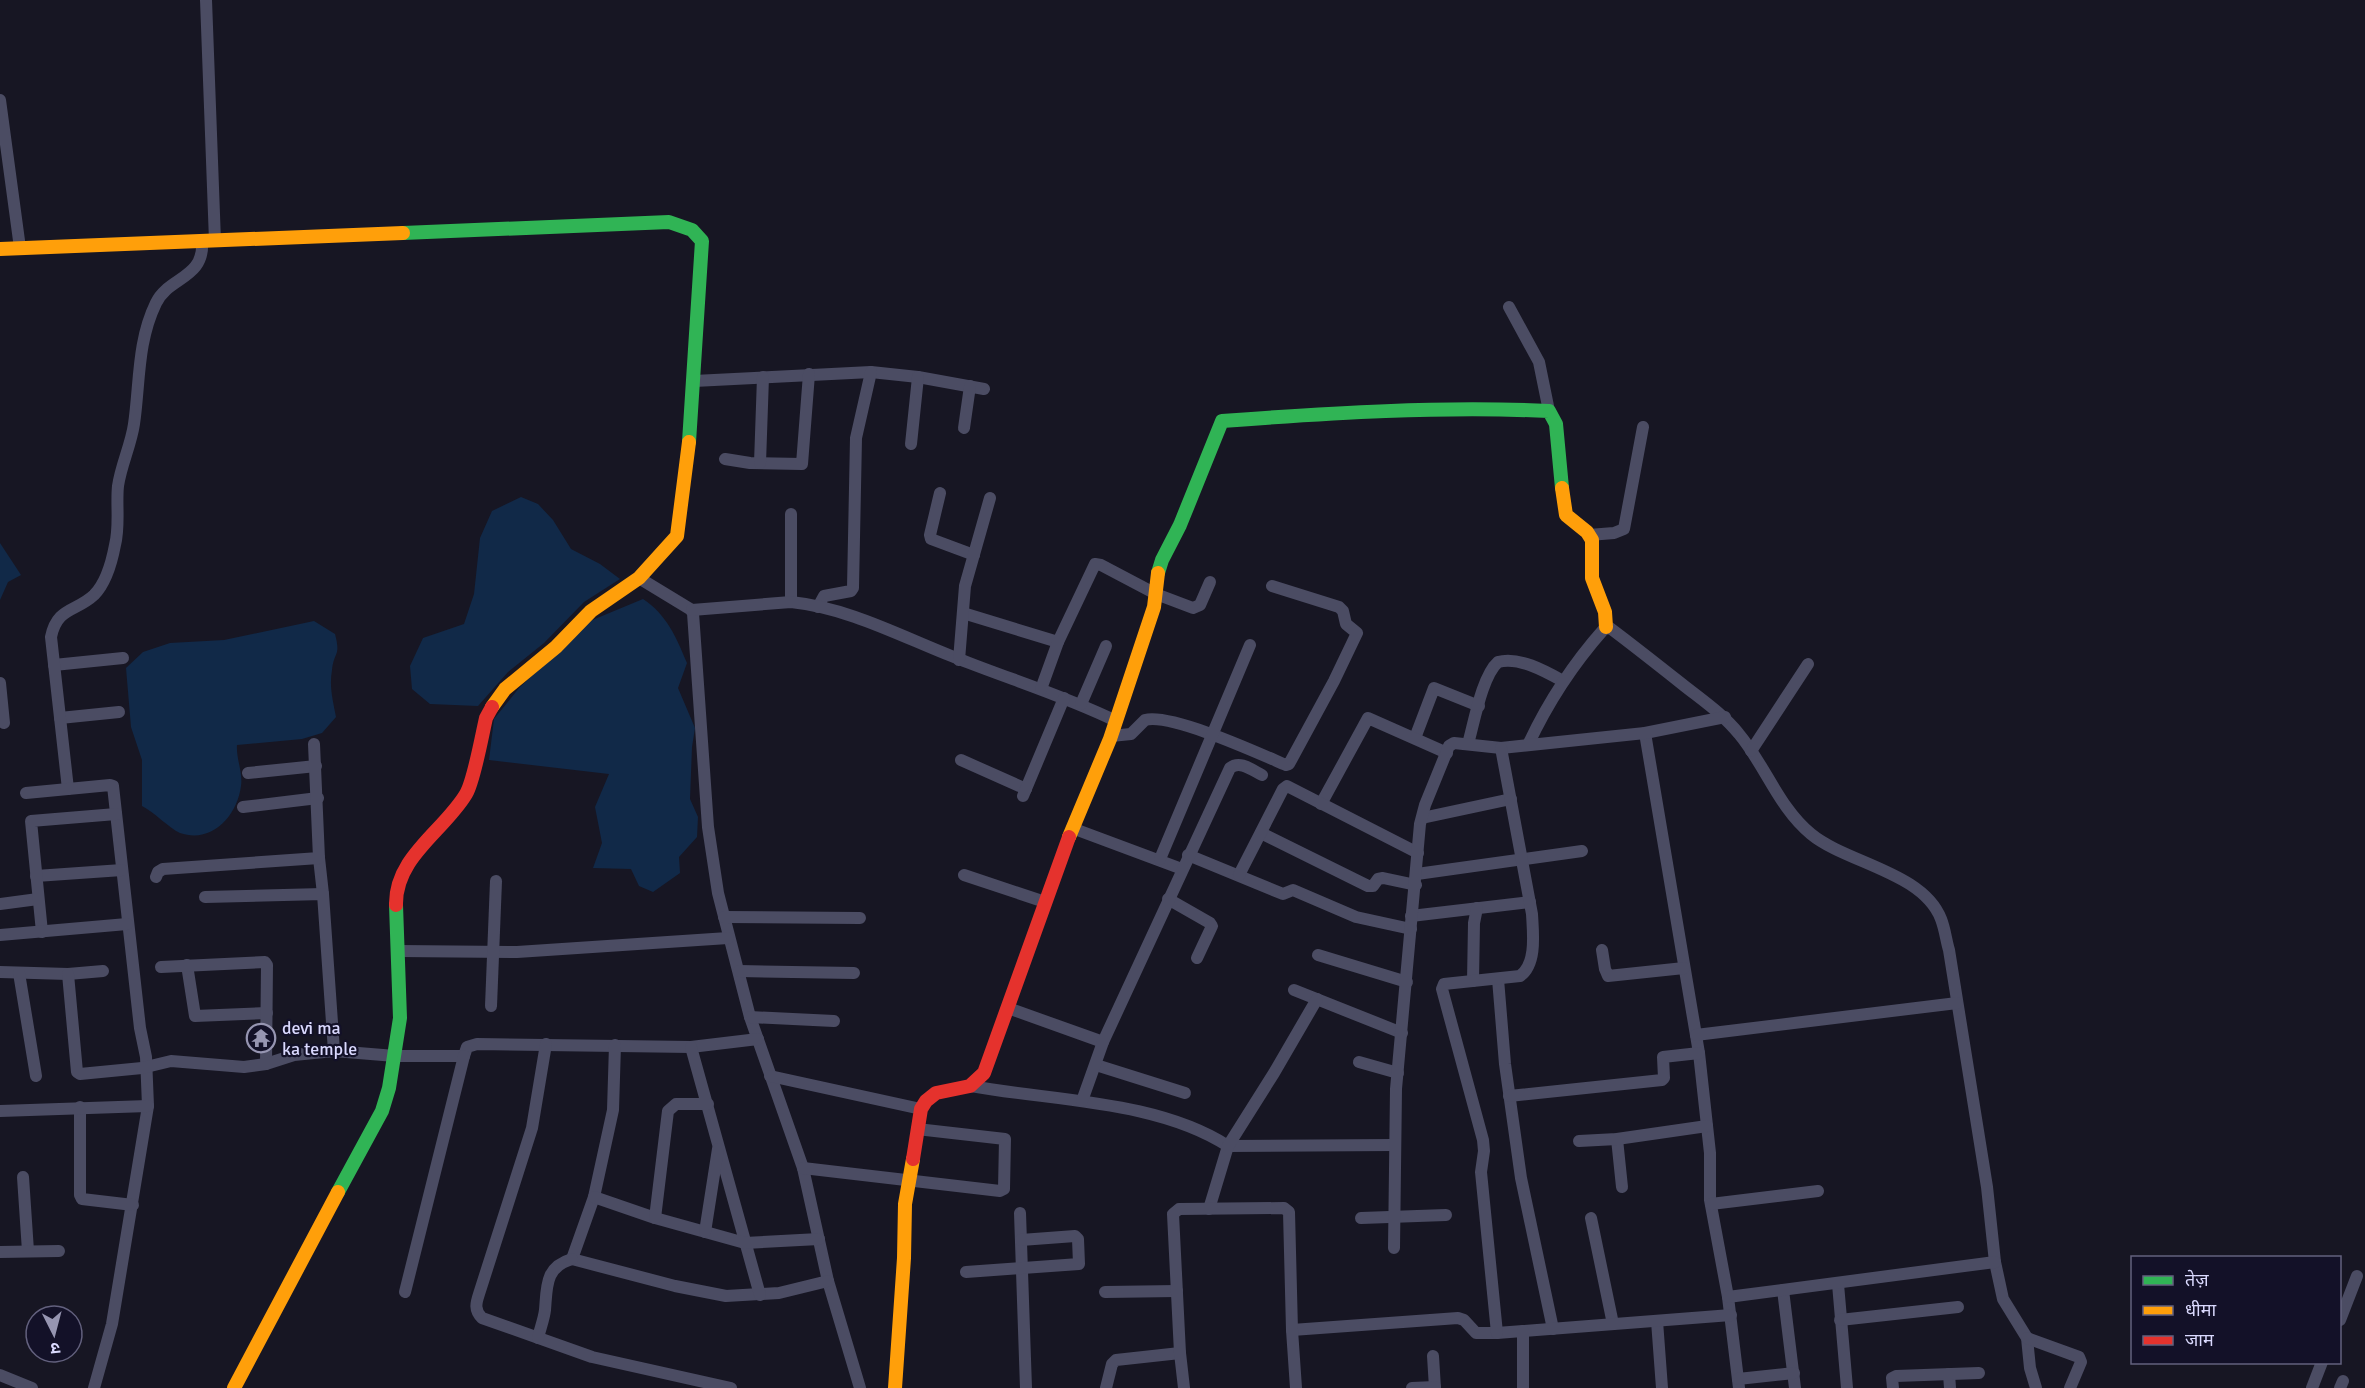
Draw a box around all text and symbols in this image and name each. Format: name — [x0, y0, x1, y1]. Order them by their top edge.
place label: devi ma ka temple — [282, 1017, 357, 1060]
temple icon: devi ma ka temple — [245, 1022, 277, 1054]
legend — [2131, 1256, 2341, 1364]
text: तेज़ — [2185, 1269, 2209, 1291]
text: धीमा — [2185, 1299, 2216, 1321]
north arrow — [24, 1304, 84, 1364]
text: जाम — [2185, 1329, 2215, 1351]
text: उ — [49, 1337, 61, 1358]

